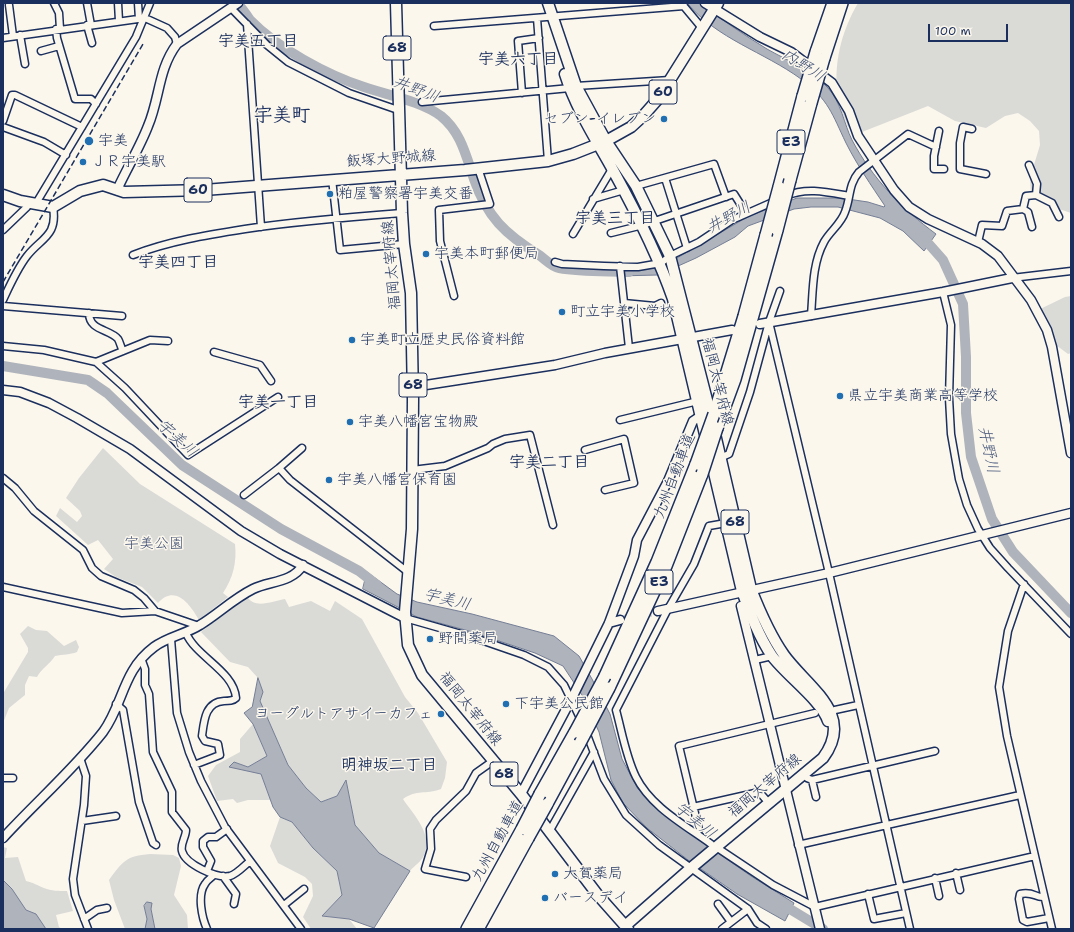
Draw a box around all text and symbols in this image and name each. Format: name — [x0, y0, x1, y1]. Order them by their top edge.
scale bar — [930, 16, 1010, 42]
text: 100 m — [935, 23, 971, 39]
district label: 宇美五丁目 — [218, 32, 298, 52]
road number: 68 — [383, 36, 411, 60]
water label: 内野川 — [778, 45, 828, 87]
district label: 宇美六丁目 — [478, 50, 558, 70]
water label: 井野川 — [390, 72, 442, 108]
road number: 60 — [649, 80, 677, 104]
district label: 宇美町 — [254, 105, 310, 127]
place label: セブン-イレブン — [544, 110, 656, 128]
marker: セブン-イレブン — [659, 114, 669, 124]
road number: E3 — [777, 130, 805, 154]
place label: 宇美 — [98, 132, 128, 150]
marker: 宇美 — [83, 135, 95, 147]
street label: 飯塚大野城線 — [345, 147, 437, 171]
place label: ＪＲ宇美駅 — [91, 153, 166, 171]
marker: ＪＲ宇美駅 — [78, 157, 88, 167]
road number: 60 — [184, 178, 212, 202]
place label: 粕屋警察署宇美交番 — [338, 185, 473, 203]
marker: 粕屋警察署宇美交番 — [325, 189, 335, 199]
water label: 井野川 — [703, 198, 755, 238]
district label: 宇美三丁目 — [575, 209, 655, 229]
street label: 福岡太宰府線 — [379, 219, 405, 311]
place label: 宇美本町郵便局 — [434, 245, 539, 263]
marker: 宇美本町郵便局 — [421, 249, 431, 259]
district label: 宇美四丁目 — [138, 253, 218, 273]
place label: 町立宇美小学校 — [570, 303, 675, 321]
marker: 町立宇美小学校 — [557, 307, 567, 317]
place label: 宇美町立歴史民俗資料館 — [360, 331, 525, 349]
marker: 宇美町立歴史民俗資料館 — [347, 335, 357, 345]
street label: 福岡太宰府線 — [697, 336, 737, 428]
road number: 68 — [399, 373, 427, 397]
place label: 県立宇美商業高等学校 — [848, 387, 998, 405]
marker: 県立宇美商業高等学校 — [835, 391, 845, 401]
district label: 宇美一丁目 — [238, 393, 318, 413]
place label: 宇美八幡宮宝物殿 — [358, 413, 478, 431]
water label: 宇美川 — [153, 416, 201, 462]
marker: 宇美八幡宮宝物殿 — [345, 417, 355, 427]
water label: 井野川 — [974, 425, 1002, 475]
street label: 九州自動車道 — [650, 431, 700, 521]
district label: 宇美二丁目 — [509, 453, 589, 473]
place label: 宇美八幡宮保育園 — [337, 471, 457, 489]
marker: 宇美八幡宮保育園 — [324, 475, 334, 485]
road number: 68 — [721, 510, 749, 534]
park label: 宇美公園 — [124, 535, 184, 553]
road number: E3 — [645, 570, 673, 594]
water label: 宇美川 — [421, 585, 473, 615]
place label: 野間薬局 — [438, 630, 498, 648]
marker: 野間薬局 — [425, 634, 435, 644]
street label: 福岡太宰府線 — [435, 668, 505, 750]
place label: 下宇美公民館 — [514, 695, 604, 713]
marker: 下宇美公民館 — [501, 699, 511, 709]
place label: ヨーグルトアサイーカフェ — [255, 705, 433, 723]
marker: ヨーグルトアサイーカフェ — [436, 709, 446, 719]
street label: 福岡太宰府線 — [725, 750, 805, 822]
district label: 明神坂二丁目 — [341, 756, 437, 776]
road number: 68 — [490, 762, 518, 786]
street label: 九州自動車道 — [468, 797, 528, 885]
water label: 宇美川 — [670, 798, 720, 844]
place label: 大賀薬局 — [563, 865, 623, 883]
marker: 大賀薬局 — [550, 869, 560, 879]
place label: バースデイ — [553, 889, 628, 907]
marker: バースデイ — [540, 893, 550, 903]

